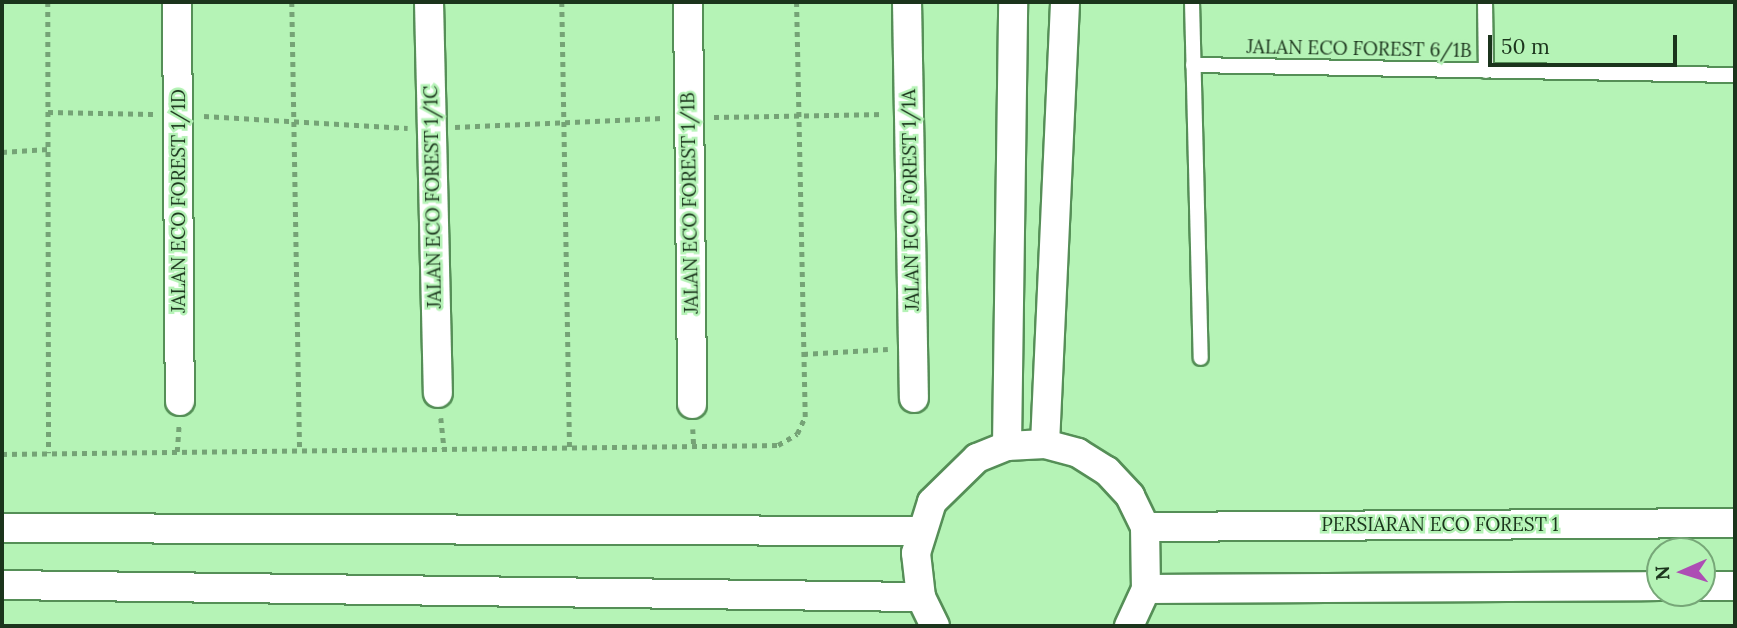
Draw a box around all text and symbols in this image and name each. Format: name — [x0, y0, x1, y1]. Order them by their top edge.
scale bar — [1492, 21, 1681, 65]
text: 50 m — [1501, 33, 1550, 60]
street label: JALAN ECO FOREST 6/1B — [1246, 36, 1472, 62]
street label: JALAN ECO FOREST 1/1C — [420, 85, 446, 309]
street label: JALAN ECO FOREST 1/1D — [168, 89, 190, 313]
street label: JALAN ECO FOREST 1/1A — [898, 89, 924, 311]
street label: JALAN ECO FOREST 1/1B — [677, 92, 703, 314]
street label: PERSIARAN ECO FOREST 1 — [1321, 514, 1559, 536]
north arrow — [1646, 537, 1716, 607]
text: N — [1650, 565, 1674, 581]

